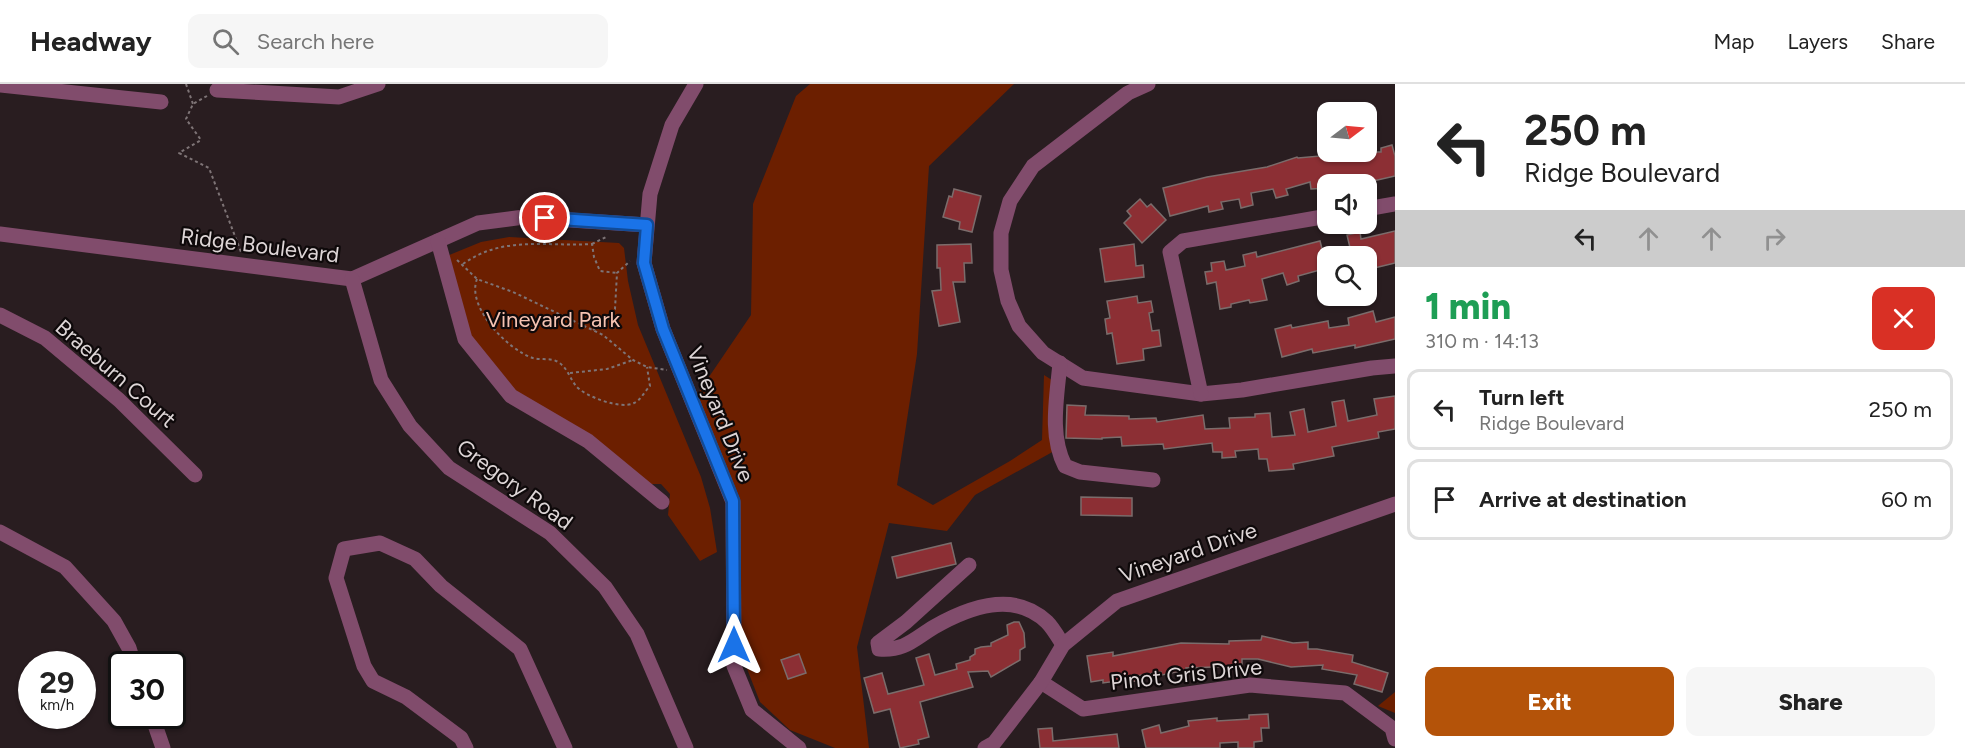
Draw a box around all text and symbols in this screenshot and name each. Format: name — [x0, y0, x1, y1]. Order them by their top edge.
search box — [188, 14, 608, 68]
text: Headway — [30, 24, 152, 58]
icon: search — [209, 25, 242, 58]
text: Search here — [257, 28, 374, 55]
text: Map — [1714, 29, 1754, 54]
text: Layers — [1787, 29, 1848, 54]
text: Share — [1881, 29, 1935, 54]
north arrow — [1317, 102, 1377, 162]
map controls — [1317, 102, 1377, 306]
text: 250 m — [1524, 105, 1647, 156]
icon: left — [1425, 108, 1503, 186]
text: Ridge Boulevard — [1524, 156, 1720, 189]
button: sound — [1317, 174, 1377, 234]
pin — [519, 192, 570, 243]
icon: arrive — [528, 201, 561, 234]
street label: Ridge Boulevard — [179, 222, 341, 269]
icon: left — [1569, 222, 1602, 255]
icon: ahead — [1632, 222, 1665, 255]
icon: ahead — [1695, 222, 1728, 255]
icon: right — [1758, 222, 1791, 255]
button: search — [1317, 246, 1377, 306]
text: 1 min — [1425, 285, 1511, 328]
button: close — [1872, 287, 1935, 350]
park label: Vineyard Park — [486, 306, 621, 333]
street label: Braeburn Court — [50, 314, 182, 433]
text: 310 m · 14:13 — [1425, 329, 1539, 353]
street label: Vineyard Drive — [681, 343, 760, 486]
text: Turn left — [1479, 384, 1565, 411]
icon: left — [1428, 393, 1461, 426]
text: 250 m — [1869, 396, 1932, 423]
text: Ridge Boulevard — [1479, 411, 1624, 435]
street label: Gregory Road — [451, 433, 578, 536]
icon: arrive — [1428, 483, 1461, 516]
text: Arrive at destination — [1479, 486, 1687, 513]
text: 60 m — [1881, 486, 1932, 513]
street label: Vineyard Drive — [1116, 516, 1260, 589]
position arrow — [702, 613, 766, 677]
speed limit sign: 30 — [108, 651, 186, 729]
street label: Pinot Gris Drive — [1109, 653, 1263, 696]
text: 29 — [40, 664, 74, 701]
button: Exit — [1425, 667, 1674, 736]
button: Share — [1686, 667, 1935, 736]
text: km/h — [40, 696, 74, 714]

